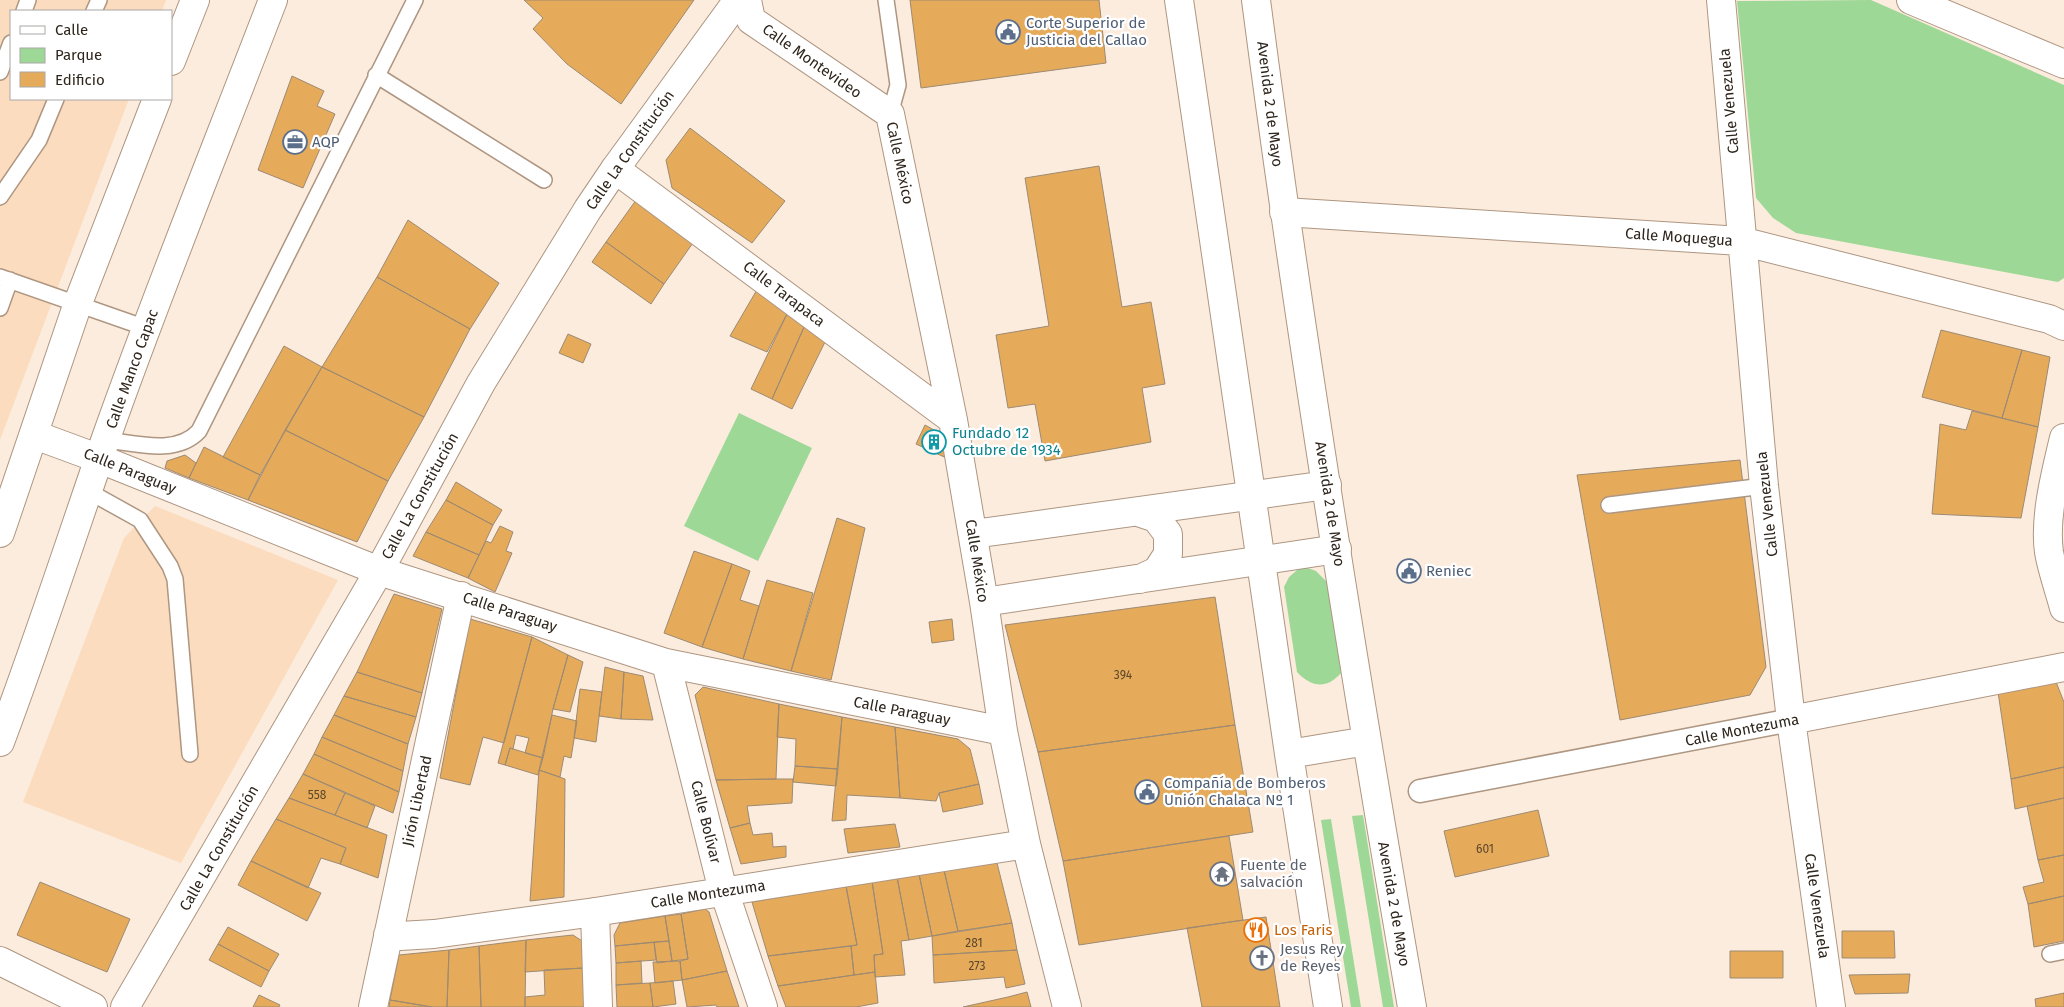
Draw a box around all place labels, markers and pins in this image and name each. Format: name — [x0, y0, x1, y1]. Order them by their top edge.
place label: Corte Superior de Justicia del Callao — [1026, 14, 1147, 49]
public building icon: Corte Superior de Justicia del Callao — [995, 19, 1021, 45]
office icon: AQP — [282, 129, 308, 155]
place label: AQP — [312, 133, 340, 151]
place label: Fundado 12 Octubre de 1934 — [952, 424, 1061, 459]
building icon: Fundado 12 Octubre de 1934 — [921, 429, 947, 455]
public building icon: Reniec — [1396, 558, 1422, 584]
place label: Reniec — [1426, 562, 1471, 580]
place label: Compañía de Bomberos Unión Chalaca Nº 1 — [1164, 774, 1326, 809]
public building icon: Compañía de Bomberos Unión Chalaca Nº 1 — [1134, 779, 1160, 805]
place label: Fuente de salvación — [1240, 856, 1307, 891]
temple icon: Fuente de salvación — [1209, 861, 1235, 887]
restaurant icon: Los Faris — [1243, 917, 1269, 943]
place label: Los Faris — [1274, 921, 1333, 939]
place label: Jesus Rey de Reyes — [1280, 940, 1344, 975]
church icon: Jesus Rey de Reyes — [1249, 945, 1275, 971]

